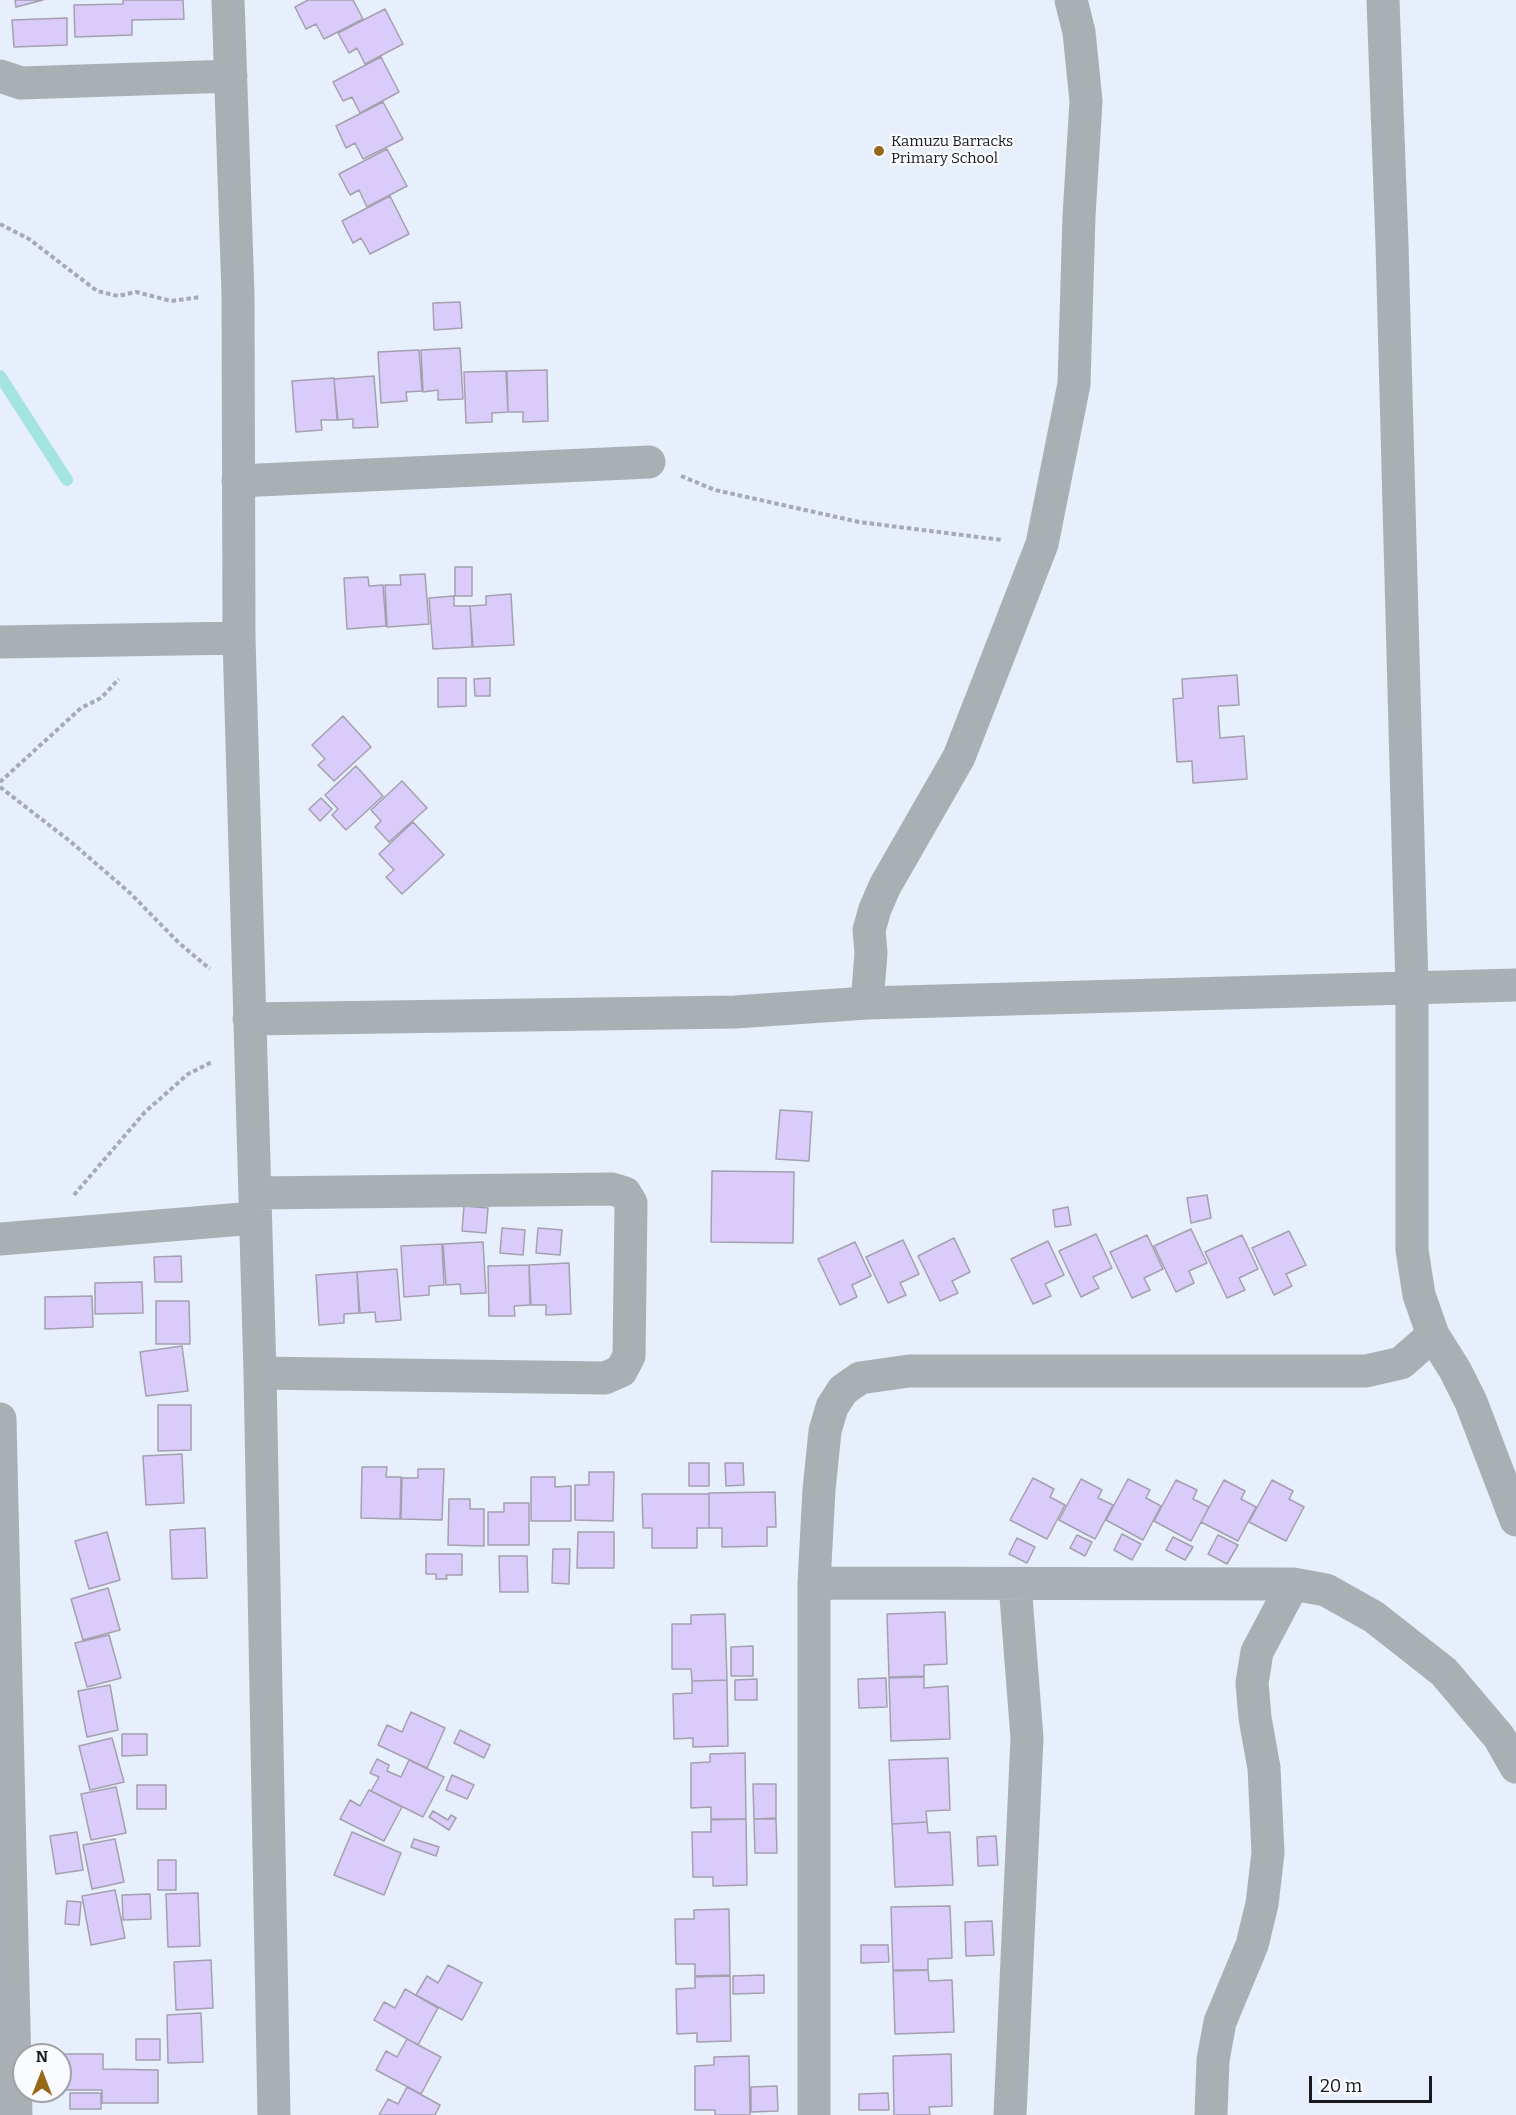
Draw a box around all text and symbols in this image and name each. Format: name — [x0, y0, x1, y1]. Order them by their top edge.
place label: Kamuzu Barracks Primary School — [891, 133, 1013, 168]
marker: Kamuzu Barracks Primary School — [872, 144, 886, 158]
north arrow — [12, 2043, 72, 2103]
text: N — [36, 2047, 48, 2066]
scale bar — [1312, 2064, 1435, 2102]
text: 20 m — [1320, 2075, 1362, 2097]

